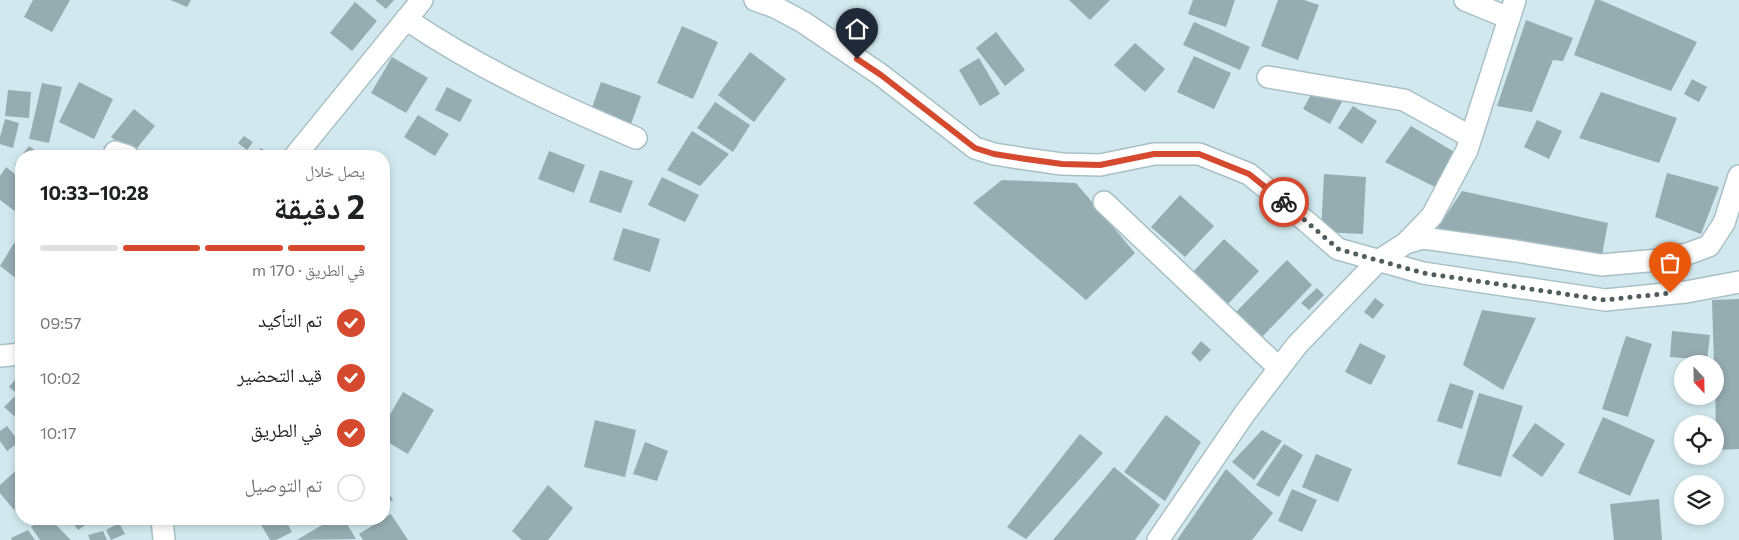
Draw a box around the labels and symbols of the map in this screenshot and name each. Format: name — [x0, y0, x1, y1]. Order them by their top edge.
pin — [836, 8, 878, 59]
courier — [1259, 177, 1309, 227]
pin — [1649, 242, 1691, 293]
north arrow — [1674, 355, 1724, 405]

